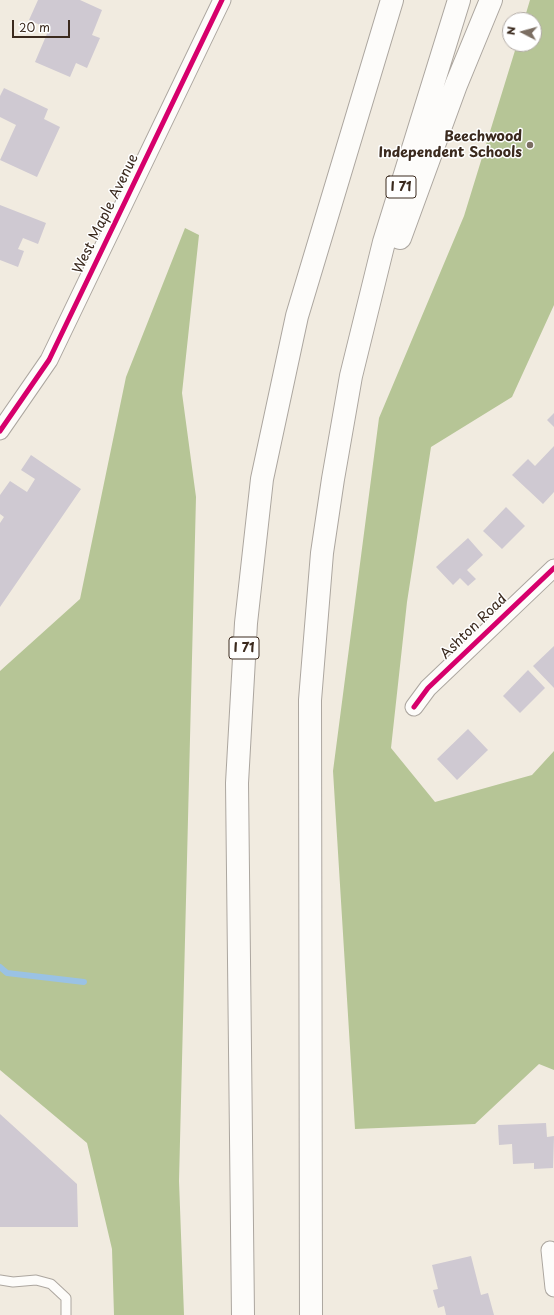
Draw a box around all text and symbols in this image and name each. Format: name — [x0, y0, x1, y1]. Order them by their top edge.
scale bar — [14, 12, 72, 38]
north arrow — [502, 12, 542, 52]
text: 20 m — [19, 18, 50, 36]
text: N — [502, 26, 519, 36]
place label: Beechwood Independent Schools — [378, 129, 522, 162]
marker: Beechwood Independent Schools — [525, 140, 535, 150]
street label: West Maple Avenue — [70, 151, 142, 277]
road number: I 71 — [386, 176, 416, 198]
street label: Ashton Road — [437, 591, 511, 663]
road number: I 71 — [229, 637, 259, 659]

